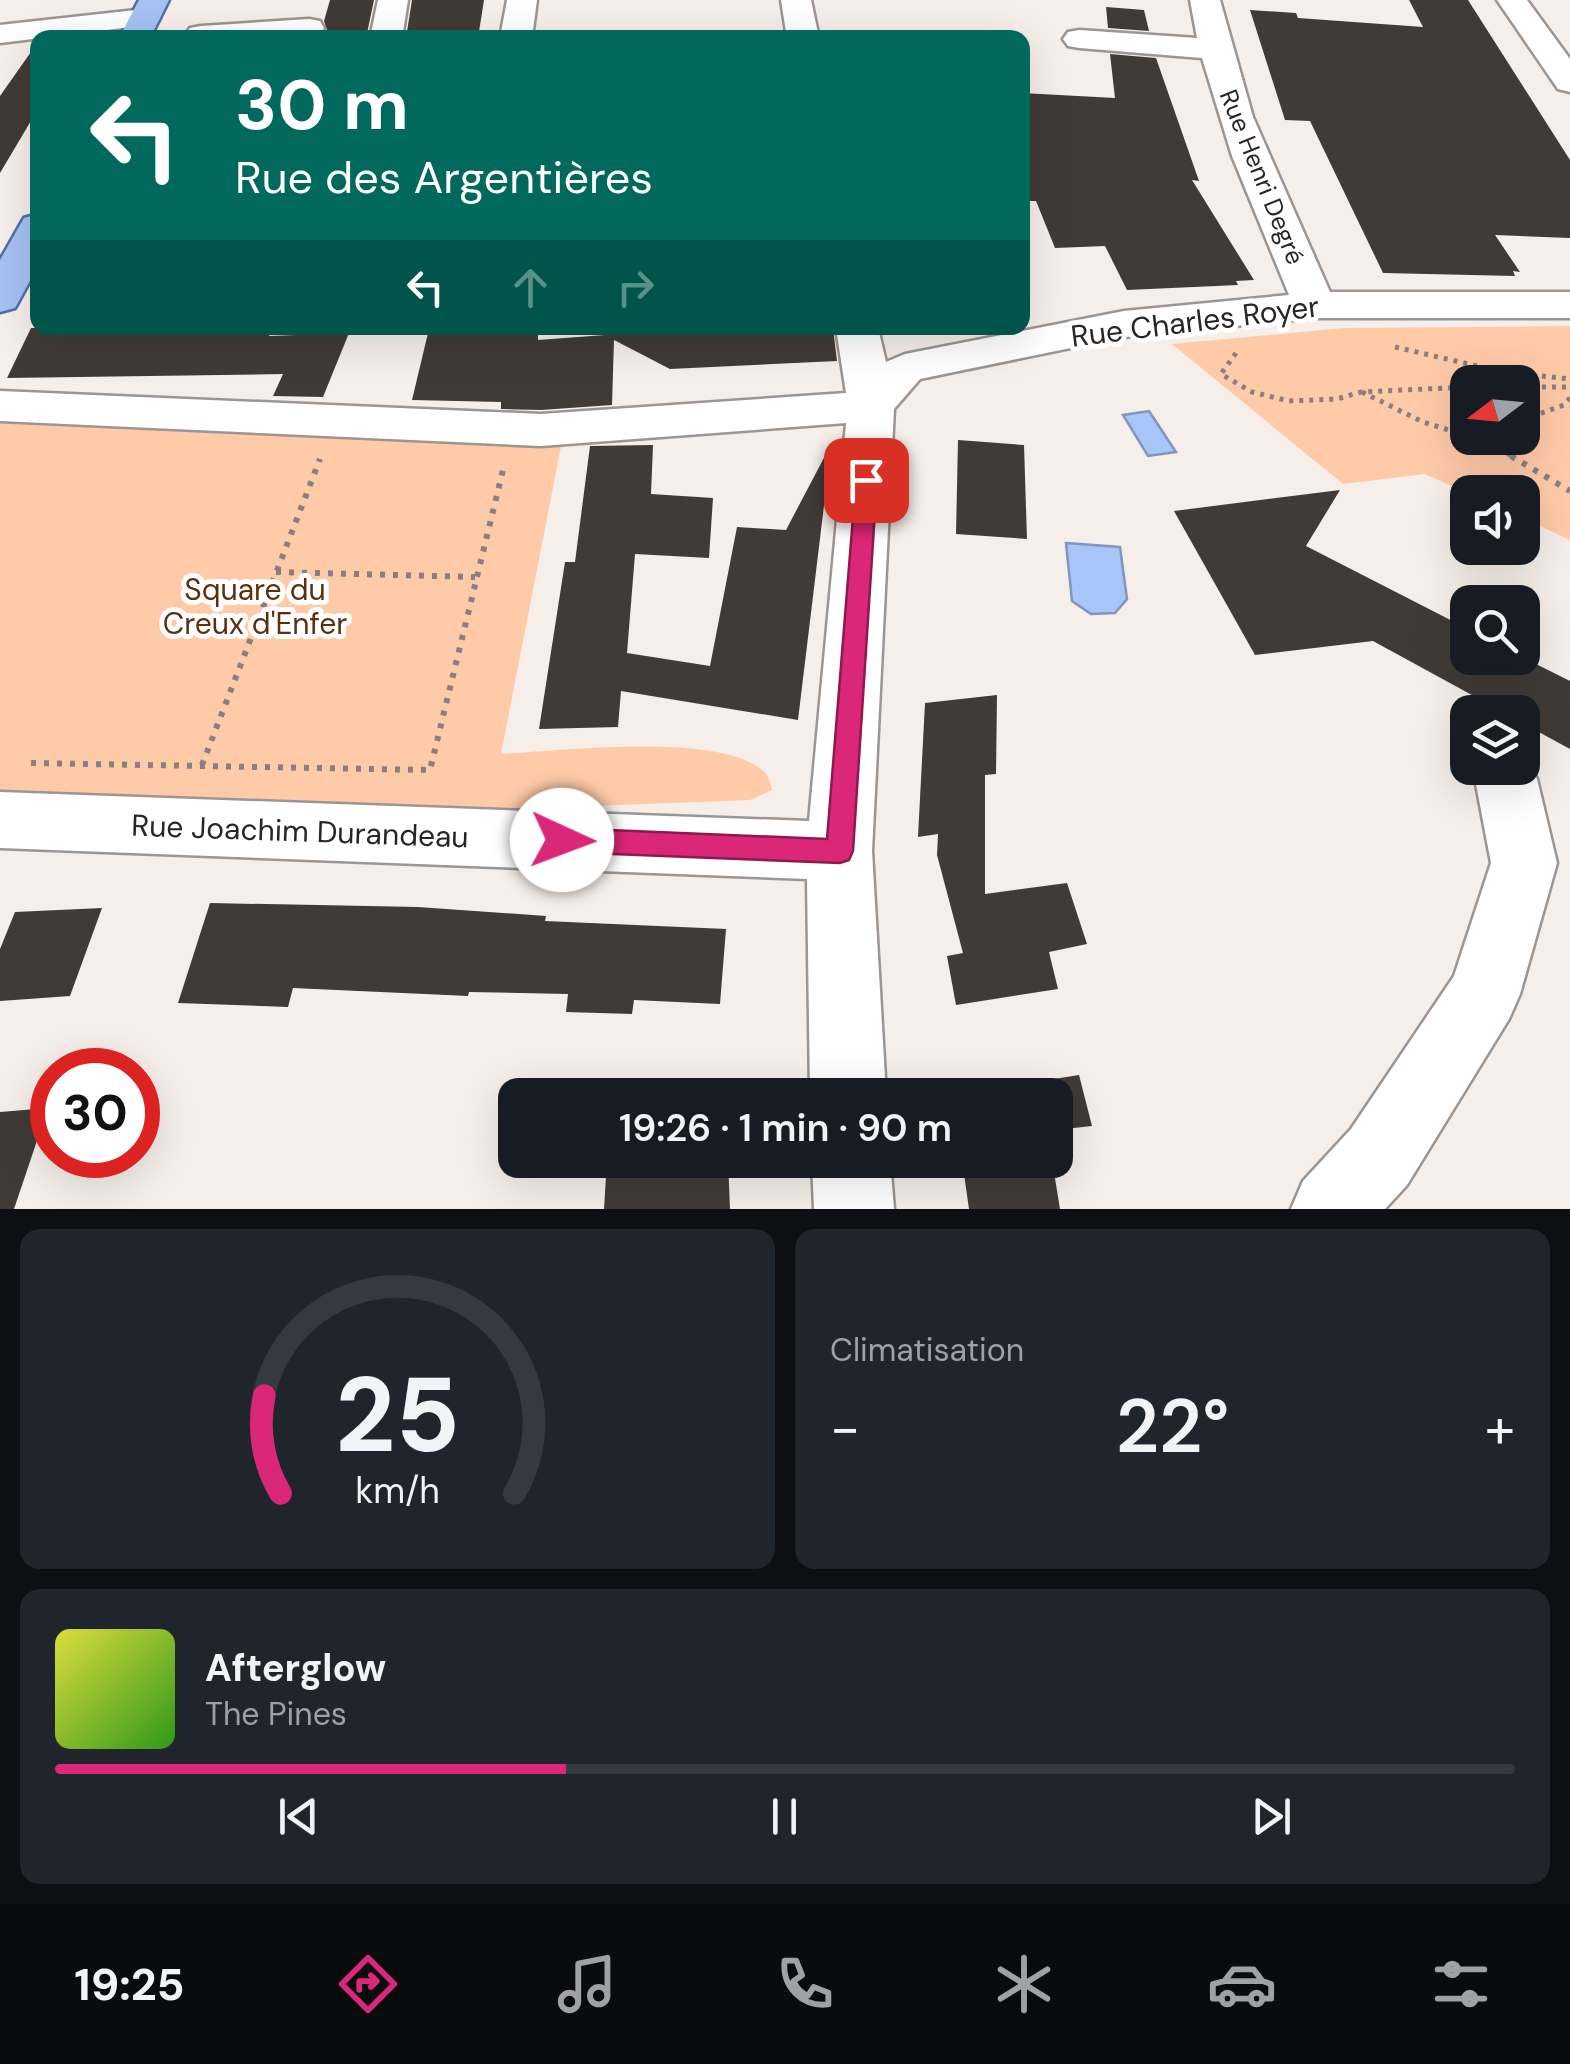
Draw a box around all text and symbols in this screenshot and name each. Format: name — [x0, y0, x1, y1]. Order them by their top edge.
text: 30 m — [235, 60, 409, 151]
icon: left — [70, 70, 200, 200]
street label: Rue Henri Degré — [1212, 85, 1312, 269]
text: Rue des Argentières — [235, 148, 653, 207]
icon: left — [398, 260, 453, 315]
icon: ahead — [503, 260, 558, 315]
icon: right — [608, 260, 663, 315]
street label: Rue Charles Royer — [1069, 286, 1321, 356]
north arrow — [1450, 365, 1540, 455]
map controls — [1450, 365, 1540, 785]
pin — [824, 438, 909, 523]
icon: arrive — [839, 453, 894, 508]
button: sound — [1450, 475, 1540, 565]
park label: Square du Creux d'Enfer — [163, 570, 347, 643]
button: search — [1450, 585, 1540, 675]
button: layers — [1450, 695, 1540, 785]
position arrow — [510, 788, 614, 892]
street label: Rue Joachim Durandeau — [131, 806, 469, 856]
speed limit sign: 30 — [30, 1048, 160, 1178]
text: 19:26 · 1 min · 90 m — [619, 1103, 952, 1153]
text: Climatisation — [830, 1329, 1024, 1371]
text: 25 — [335, 1348, 460, 1483]
text: 22° — [1116, 1378, 1229, 1475]
text: − — [830, 1392, 860, 1464]
text: + — [1485, 1392, 1515, 1464]
text: km/h — [355, 1468, 440, 1514]
text: Afterglow — [205, 1643, 386, 1693]
text: The Pines — [205, 1693, 347, 1735]
icon: previous — [271, 1789, 326, 1844]
icon: pause — [757, 1789, 812, 1844]
icon: next — [1244, 1789, 1299, 1844]
icon: directions — [333, 1949, 403, 2019]
icon: music — [552, 1949, 622, 2019]
icon: phone — [770, 1949, 840, 2019]
icon: climate — [989, 1949, 1059, 2019]
icon: car — [1207, 1949, 1277, 2019]
icon: filters — [1426, 1949, 1496, 2019]
text: 19:25 — [74, 1955, 185, 2014]

